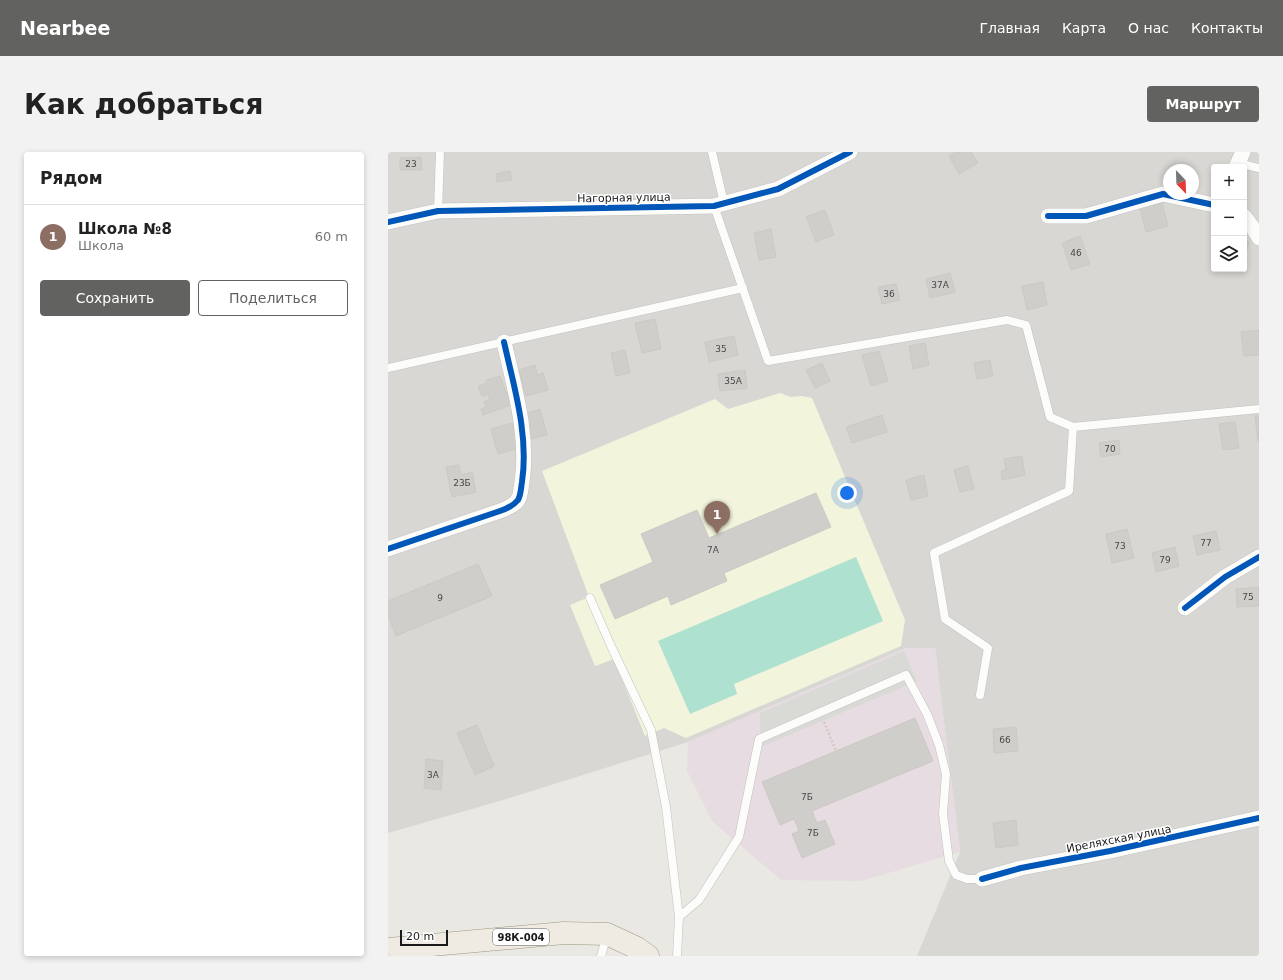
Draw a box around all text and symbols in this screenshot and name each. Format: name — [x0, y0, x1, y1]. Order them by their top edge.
text: Nearbee — [20, 17, 110, 39]
text: Главная — [979, 20, 1040, 36]
text: Карта — [1062, 20, 1106, 36]
text: О нас — [1128, 20, 1169, 36]
text: Контакты — [1191, 20, 1263, 36]
button: Маршрут — [1147, 86, 1259, 122]
text: Как добраться — [24, 88, 263, 121]
house number: 23 — [405, 159, 417, 169]
north arrow — [1163, 164, 1199, 200]
map controls — [1211, 164, 1247, 272]
button: + — [1211, 164, 1247, 200]
text: Рядом — [40, 168, 103, 188]
street label: Нагорная улица — [577, 191, 671, 205]
button: − — [1211, 200, 1247, 236]
text: Школа №8 — [78, 220, 172, 238]
text: 1 — [48, 229, 58, 244]
text: 60 m — [315, 229, 348, 244]
button: layers — [1211, 236, 1247, 272]
text: Школа — [78, 238, 124, 253]
house number: 46 — [1070, 248, 1082, 258]
button: Сохранить — [40, 280, 190, 316]
button: Поделиться — [198, 280, 348, 316]
house number: 37А — [931, 280, 950, 290]
house number: 36 — [883, 289, 895, 299]
house number: 35 — [715, 344, 727, 354]
house number: 35А — [724, 376, 743, 386]
house number: 70 — [1104, 444, 1116, 454]
house number: 23Б — [453, 478, 471, 488]
your location — [837, 483, 857, 503]
pin: 1 — [704, 501, 730, 534]
house number: 77 — [1200, 538, 1212, 548]
house number: 73 — [1114, 541, 1126, 551]
house number: 7А — [707, 545, 720, 555]
house number: 79 — [1159, 555, 1171, 565]
house number: 75 — [1242, 592, 1254, 602]
house number: 9 — [437, 593, 443, 603]
house number: 66 — [999, 735, 1011, 745]
house number: 3А — [427, 770, 440, 780]
house number: 7Б — [801, 792, 813, 802]
street label: Иреляхская улица — [1065, 822, 1173, 856]
house number: 7Б — [807, 828, 819, 838]
scale bar — [400, 928, 448, 947]
road number: 98К-004 — [493, 929, 549, 945]
text: 20 m — [406, 930, 434, 943]

